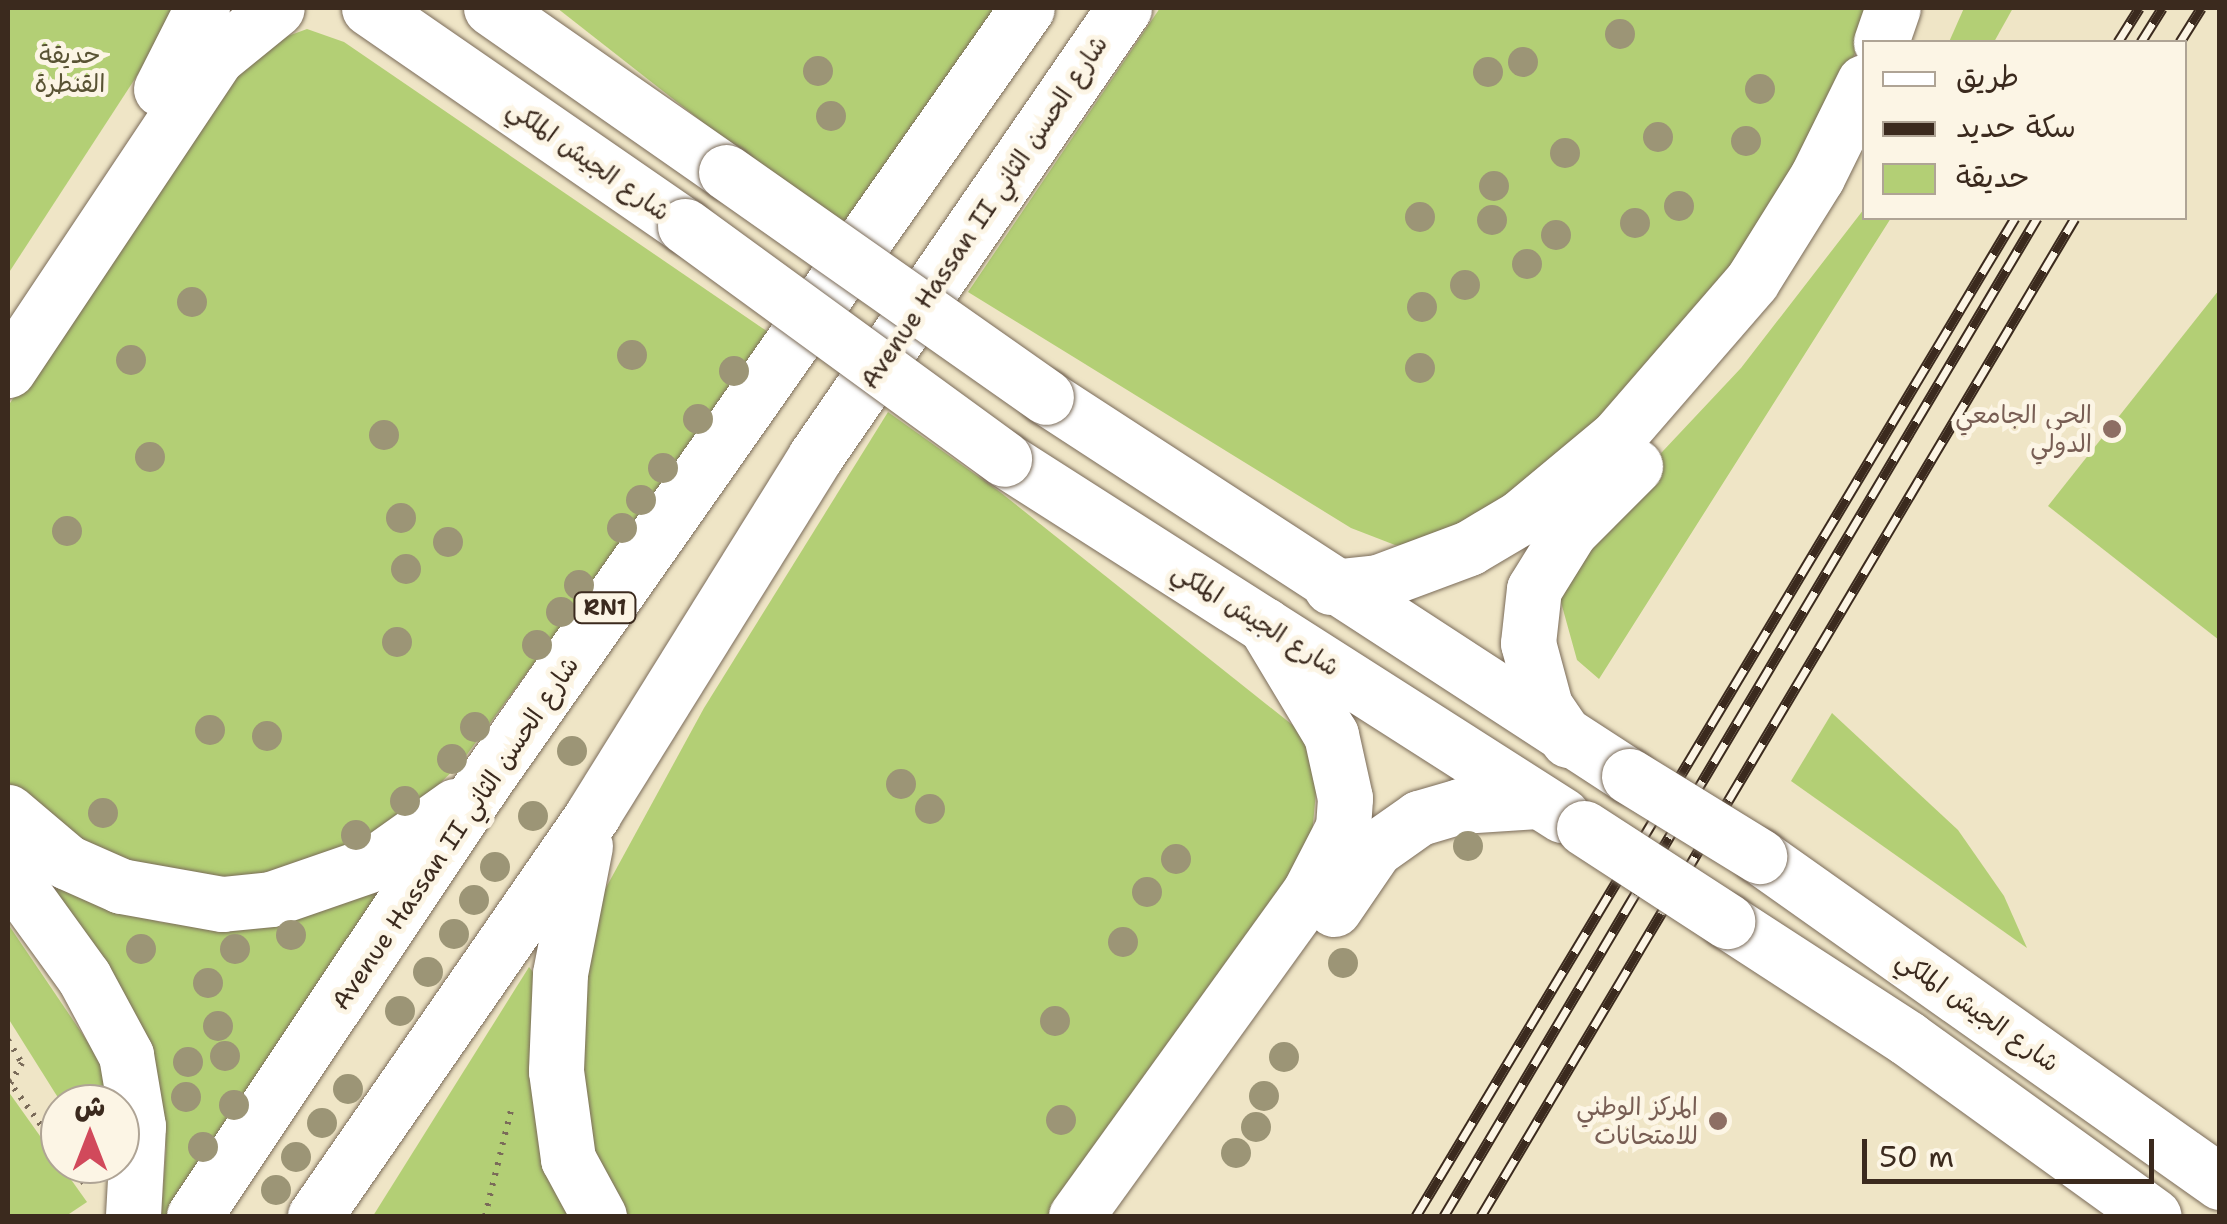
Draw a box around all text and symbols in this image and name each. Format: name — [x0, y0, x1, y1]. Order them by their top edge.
street label: Avenue Hassan II شارع الحسن الثاني — [854, 30, 1114, 394]
park label: حديقة القنطرة — [35, 40, 105, 99]
legend — [1862, 40, 2187, 220]
text: طريق — [1956, 56, 2019, 97]
street label: شارع الجيش الملكي — [502, 93, 676, 227]
text: سكة حديد — [1956, 106, 2076, 147]
text: حديقة — [1956, 156, 2030, 197]
place label: الحي الجامعي الدولي — [1955, 400, 2092, 459]
marker: الحي الجامعي الدولي — [2101, 418, 2123, 440]
street label: شارع الجيش الملكي — [1167, 556, 1345, 682]
road number: RN1 — [572, 591, 638, 625]
street label: Avenue Hassan II شارع الحسن الثاني — [325, 651, 585, 1015]
street label: شارع الجيش الملكي — [1891, 944, 2065, 1078]
north arrow — [40, 1084, 140, 1184]
text: ش — [75, 1087, 105, 1125]
place label: المركز الوطني للامتحانات — [1576, 1092, 1698, 1151]
marker: المركز الوطني للامتحانات — [1707, 1110, 1729, 1132]
scale bar — [1867, 1119, 2160, 1181]
text: 50 m — [1879, 1136, 1954, 1177]

